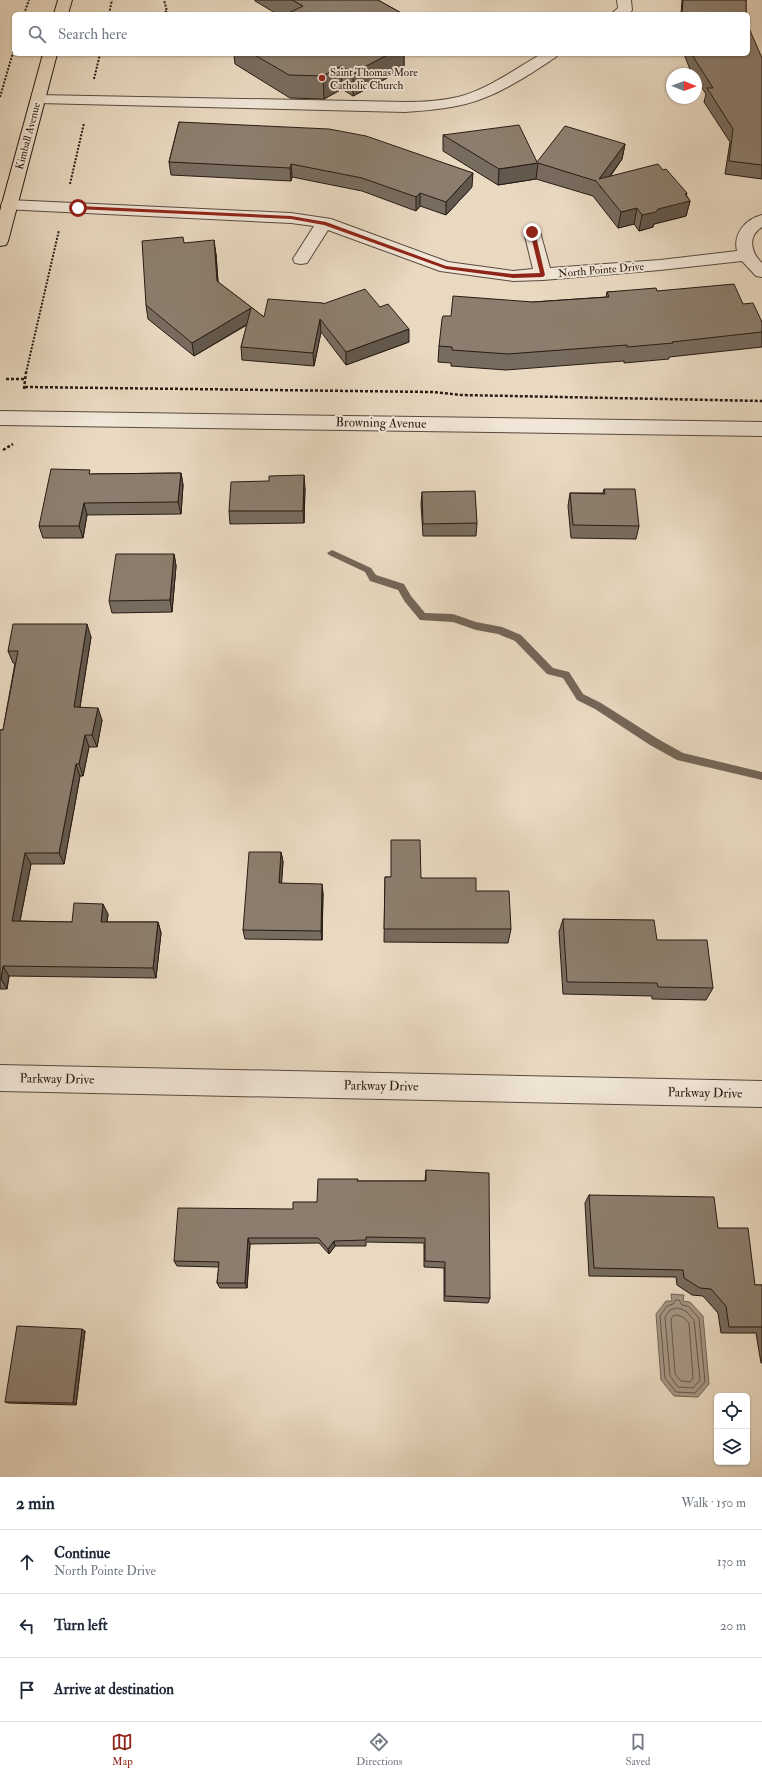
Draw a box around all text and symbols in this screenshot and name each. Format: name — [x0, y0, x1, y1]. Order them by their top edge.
search box — [12, 12, 750, 56]
icon: search — [26, 23, 48, 45]
text: Search here — [58, 25, 127, 44]
place label: Saint Thomas More Catholic Church — [330, 66, 418, 92]
north arrow — [666, 68, 702, 104]
marker: Saint Thomas More Catholic Church — [317, 73, 327, 83]
street label: Kimball Avenue — [13, 101, 43, 171]
route start — [69, 199, 87, 217]
route end — [523, 223, 541, 241]
street label: North Pointe Drive — [557, 260, 645, 280]
street label: Browning Avenue — [335, 414, 427, 432]
street label: Parkway Drive — [19, 1070, 95, 1089]
street label: Parkway Drive — [343, 1077, 419, 1096]
street label: Parkway Drive — [667, 1084, 743, 1103]
map controls — [714, 1393, 750, 1465]
button: locate — [714, 1393, 750, 1429]
button: layers — [714, 1429, 750, 1465]
text: 2 min — [16, 1493, 55, 1514]
text: Walk · 150 m — [681, 1495, 746, 1511]
text: Continue — [54, 1544, 110, 1563]
icon: ahead — [16, 1551, 38, 1573]
text: 130 m — [717, 1554, 746, 1570]
text: North Pointe Drive — [54, 1563, 156, 1579]
icon: left — [16, 1615, 38, 1637]
text: Turn left — [54, 1616, 108, 1635]
text: 20 m — [720, 1618, 746, 1634]
icon: arrive — [16, 1679, 38, 1701]
text: Arrive at destination — [54, 1680, 174, 1699]
tab: Map — [111, 1731, 133, 1768]
tab: Directions — [356, 1731, 403, 1768]
tab: Saved — [625, 1731, 651, 1768]

